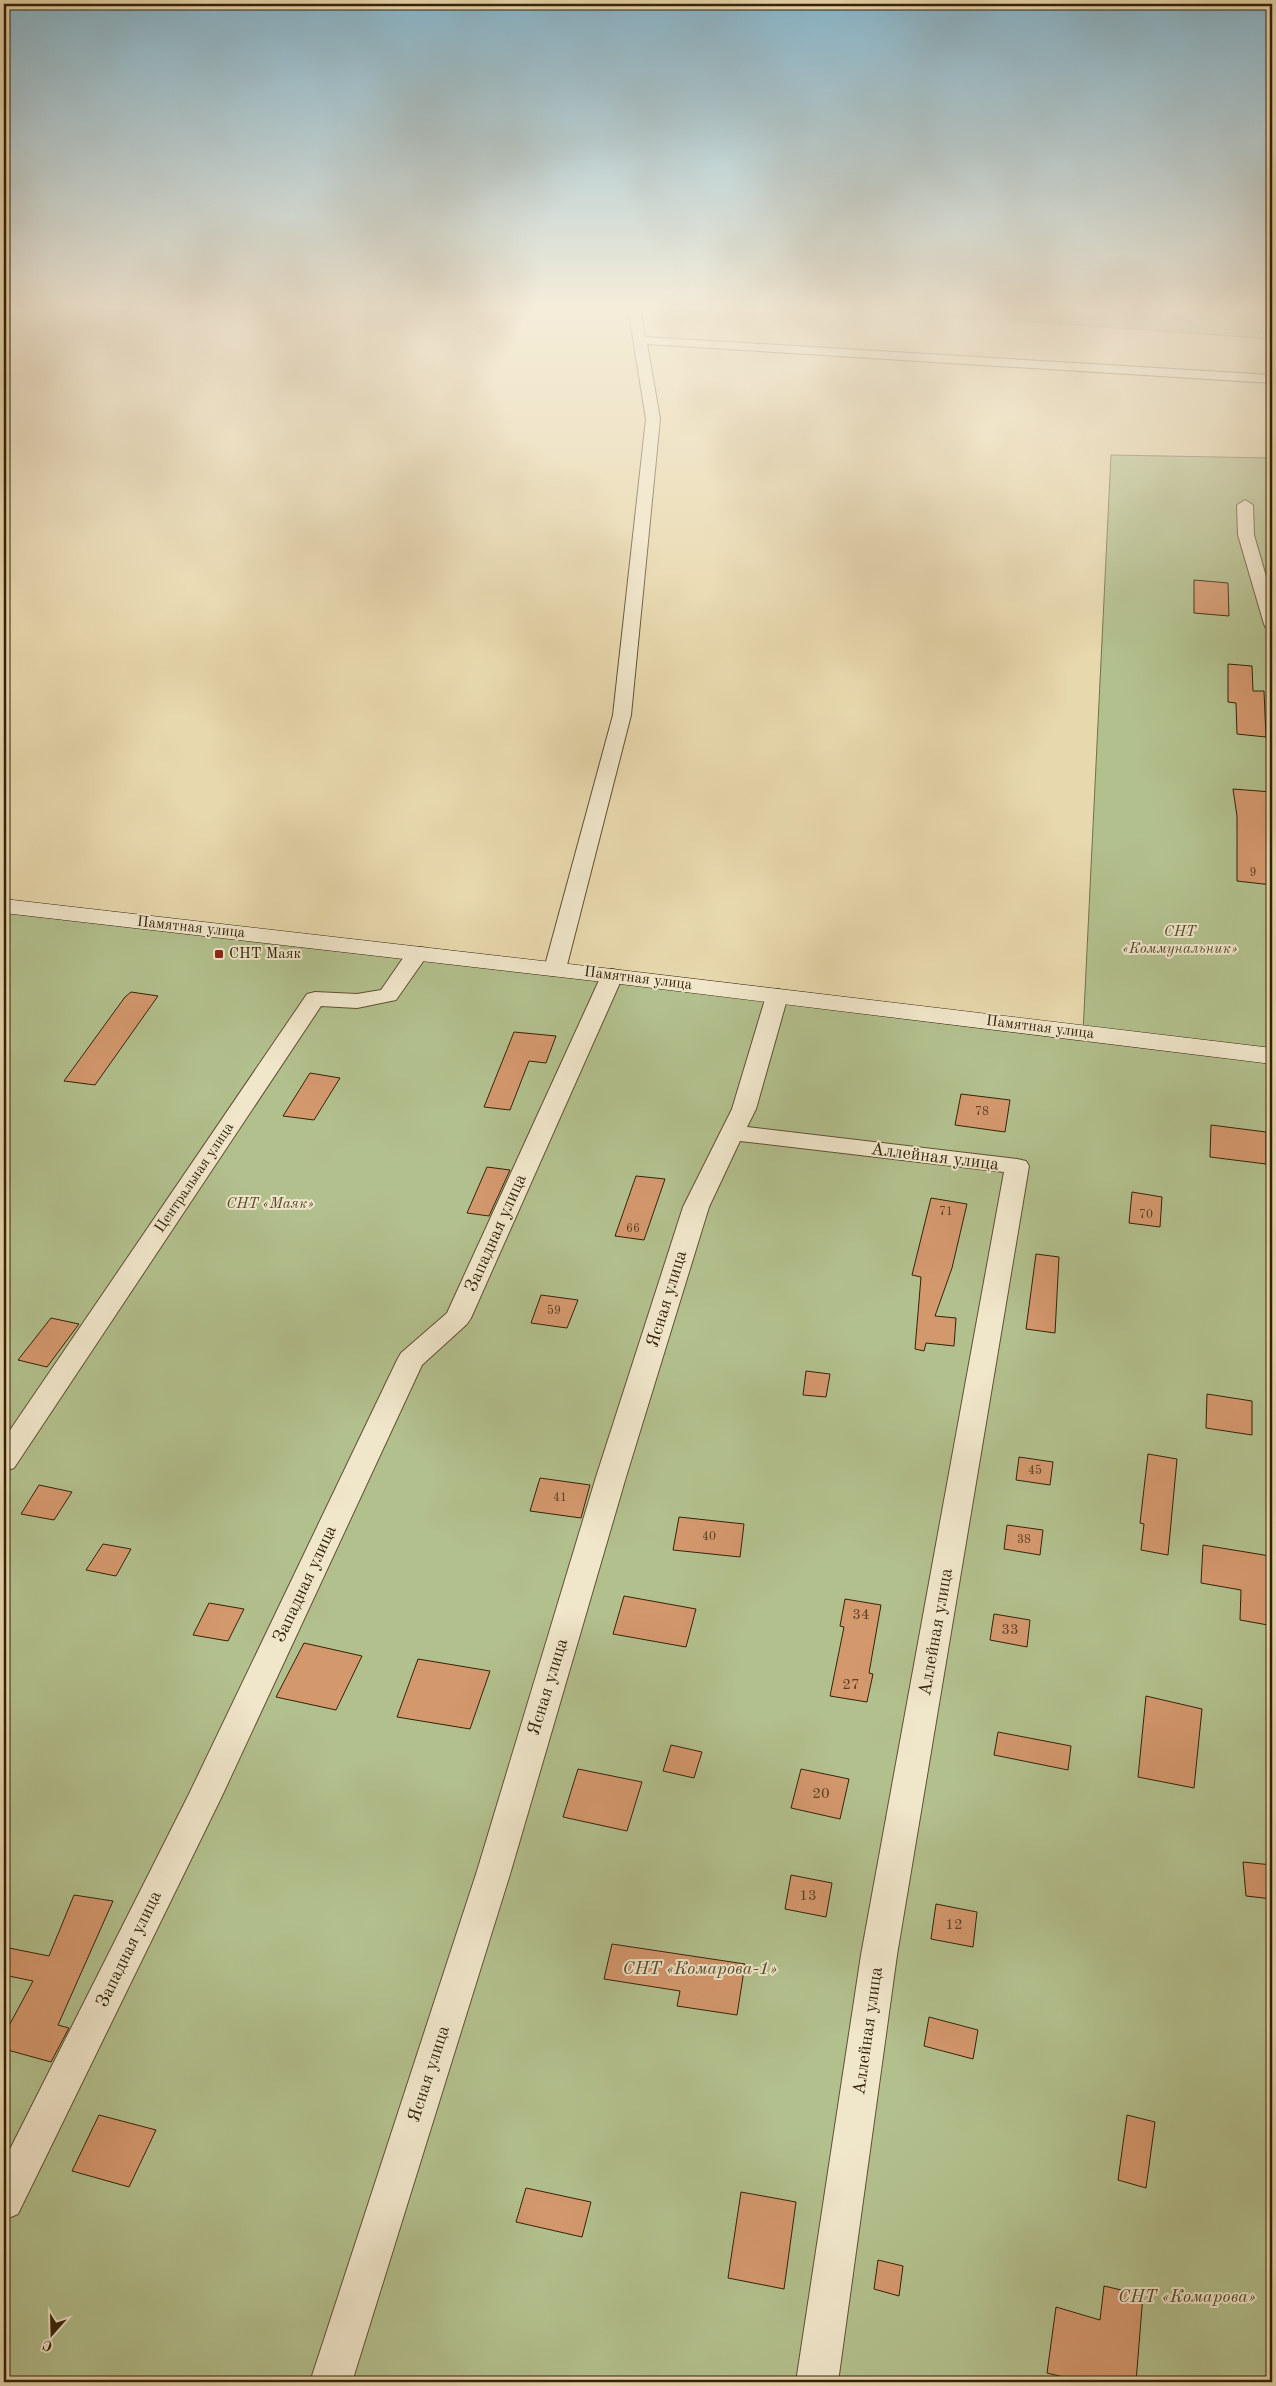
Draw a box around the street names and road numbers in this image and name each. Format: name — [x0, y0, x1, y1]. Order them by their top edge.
street label: Памятная улица — [136, 915, 246, 941]
street label: Памятная улица — [583, 965, 693, 993]
street label: Памятная улица — [985, 1014, 1095, 1042]
street label: Центральная улица — [153, 1120, 238, 1236]
street label: Аллейная улица — [870, 1140, 1000, 1174]
street label: Западная улица — [462, 1171, 530, 1295]
street label: Ясная улица — [644, 1248, 690, 1350]
street label: Западная улица — [270, 1523, 340, 1645]
street label: Аллейная улица — [916, 1567, 956, 1697]
street label: Ясная улица — [525, 1636, 571, 1738]
street label: Западная улица — [93, 1888, 165, 2010]
street label: Аллейная улица — [850, 1966, 886, 2096]
street label: Ясная улица — [405, 2023, 453, 2125]

